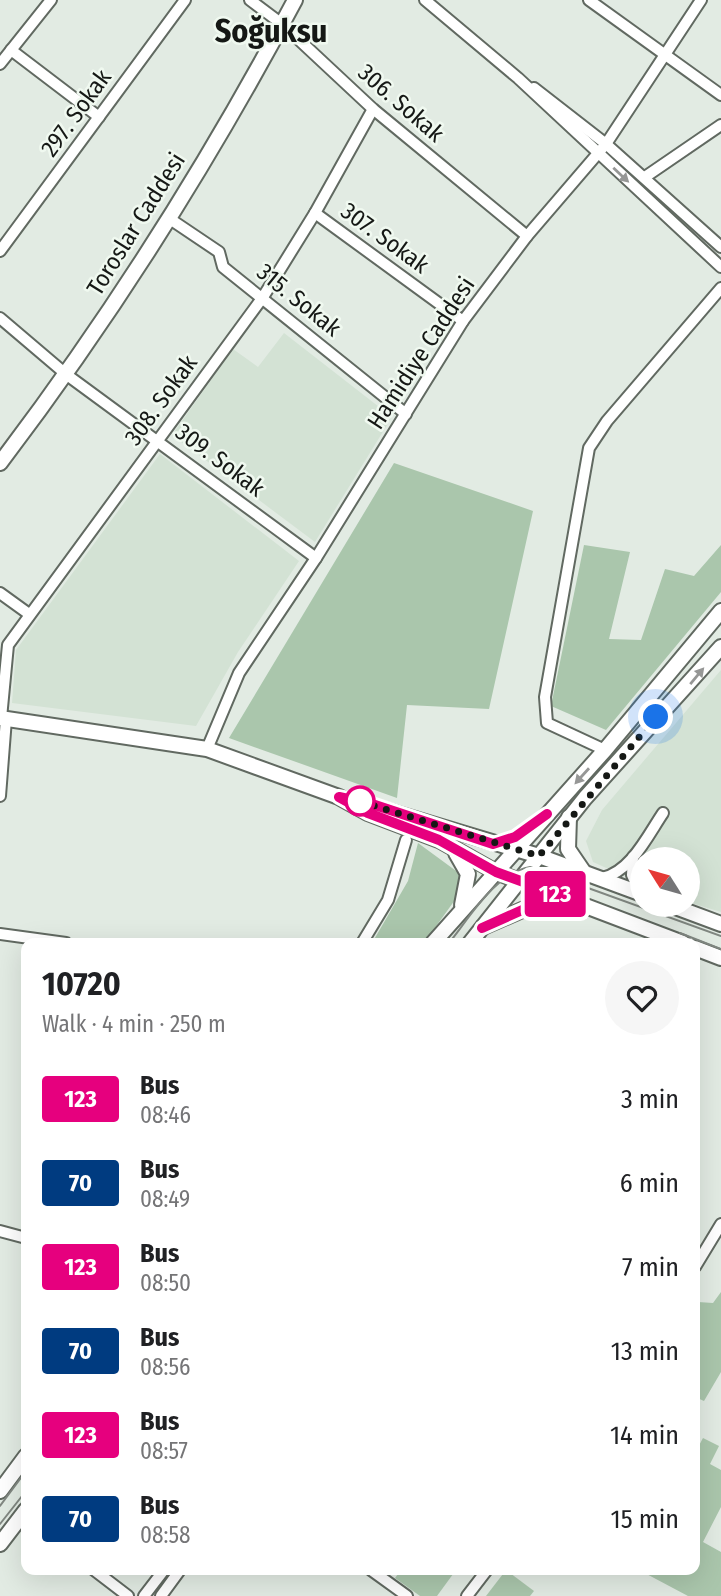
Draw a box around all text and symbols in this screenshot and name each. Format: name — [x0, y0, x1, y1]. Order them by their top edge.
district label: Soğuksu — [215, 12, 327, 50]
street label: 306. Sokak — [352, 58, 450, 148]
street label: 297. Sokak — [35, 63, 117, 162]
street label: Toroslar Caddesi — [81, 148, 191, 300]
one-way arrow — [612, 167, 629, 183]
street label: 307. Sokak — [336, 197, 435, 280]
street label: 315. Sokak — [251, 258, 347, 343]
street label: Hamidiye Caddesi — [361, 272, 481, 434]
street label: 308. Sokak — [119, 349, 203, 450]
street label: 309. Sokak — [170, 418, 271, 503]
one-way arrow — [689, 668, 704, 685]
your location — [638, 699, 673, 734]
one-way arrow — [575, 767, 590, 784]
unlabelled marker — [345, 786, 375, 816]
north arrow — [630, 847, 700, 917]
map controls — [630, 847, 700, 917]
line badge: 123 — [515, 871, 595, 917]
text: 123 — [539, 880, 571, 908]
button: heart — [605, 961, 679, 1035]
text: 10720 — [42, 964, 121, 1004]
text: Walk · 4 min · 250 m — [42, 1010, 226, 1038]
text: Bus — [140, 1070, 179, 1101]
text: 3 min — [621, 1084, 679, 1115]
text: 123 — [64, 1085, 97, 1113]
text: 08:46 — [140, 1101, 191, 1129]
text: Bus — [140, 1154, 179, 1185]
text: 6 min — [620, 1168, 679, 1199]
text: 70 — [69, 1169, 92, 1197]
text: 08:49 — [140, 1185, 190, 1213]
text: Bus — [140, 1238, 179, 1269]
text: 7 min — [622, 1252, 679, 1283]
text: 123 — [64, 1253, 97, 1281]
text: 08:50 — [140, 1269, 191, 1297]
text: Bus — [140, 1322, 179, 1353]
text: 13 min — [611, 1336, 679, 1367]
text: 70 — [69, 1337, 92, 1365]
text: 08:56 — [140, 1353, 190, 1381]
text: Bus — [140, 1406, 179, 1437]
text: 14 min — [610, 1420, 679, 1451]
text: 123 — [64, 1421, 97, 1449]
text: 08:57 — [140, 1437, 188, 1465]
text: Bus — [140, 1490, 179, 1521]
text: 15 min — [611, 1504, 679, 1535]
text: 70 — [69, 1505, 92, 1533]
text: 08:58 — [140, 1521, 191, 1549]

